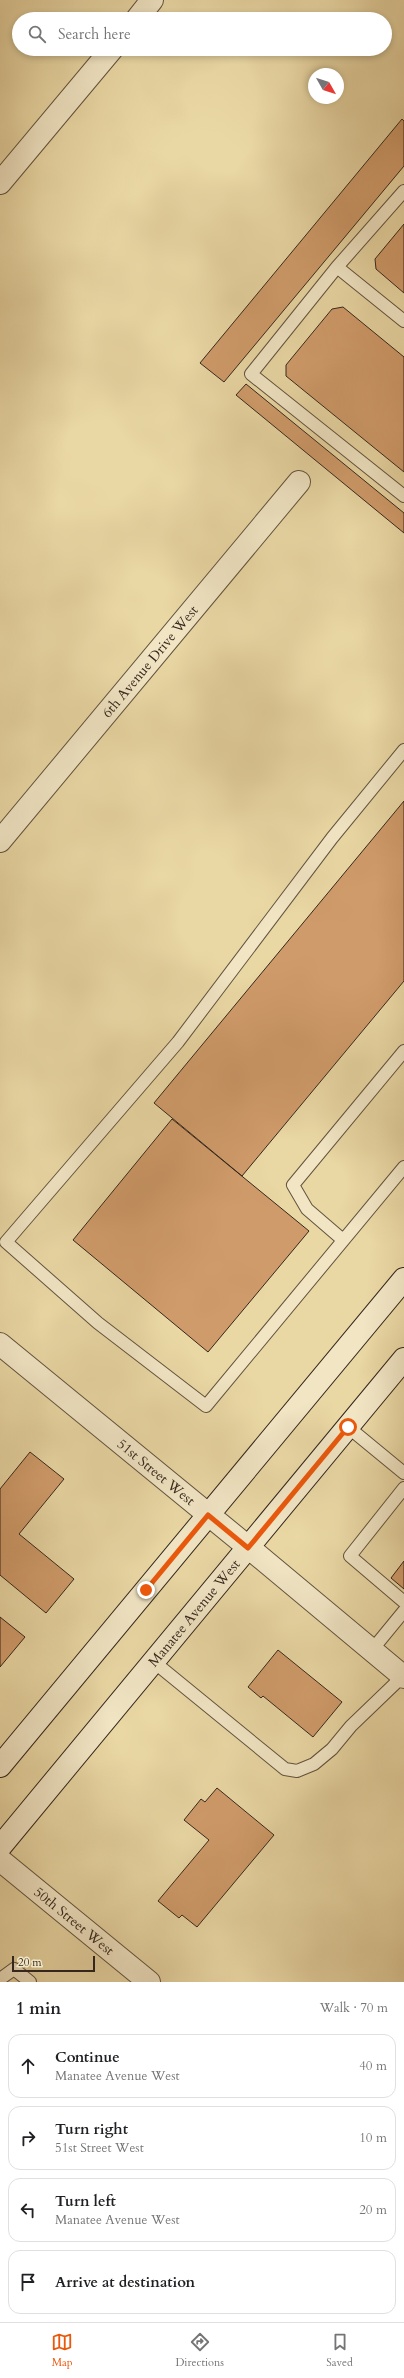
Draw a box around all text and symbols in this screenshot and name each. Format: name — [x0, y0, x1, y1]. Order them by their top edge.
search box — [12, 12, 392, 56]
icon: search — [26, 23, 48, 45]
text: Search here — [58, 24, 131, 44]
north arrow — [308, 68, 344, 104]
street label: 6th Avenue Drive West — [98, 601, 203, 722]
route start — [339, 1418, 357, 1436]
street label: 51st Street West — [113, 1435, 199, 1510]
street label: Manatee Avenue West — [144, 1555, 245, 1671]
route end — [137, 1581, 155, 1599]
street label: 50th Street West — [30, 1883, 119, 1960]
scale bar — [12, 1954, 95, 1973]
text: 20 m — [18, 1955, 42, 1970]
text: 1 min — [16, 1997, 61, 2020]
text: Walk · 70 m — [320, 1999, 388, 2017]
text: Continue — [55, 2047, 120, 2067]
icon: ahead — [17, 2055, 39, 2077]
text: 40 m — [359, 2057, 387, 2075]
text: Manatee Avenue West — [55, 2067, 180, 2085]
text: Turn right — [55, 2119, 128, 2139]
icon: right — [17, 2127, 39, 2149]
text: 10 m — [359, 2129, 387, 2147]
text: 51st Street West — [55, 2139, 144, 2157]
text: Turn left — [55, 2191, 116, 2211]
icon: left — [17, 2199, 39, 2221]
text: 20 m — [359, 2201, 387, 2219]
text: Manatee Avenue West — [55, 2211, 180, 2229]
icon: arrive — [17, 2271, 39, 2293]
text: Arrive at destination — [55, 2272, 195, 2292]
tab: Map — [51, 2331, 73, 2370]
tab: Directions — [175, 2331, 224, 2370]
tab: Saved — [326, 2331, 353, 2370]

